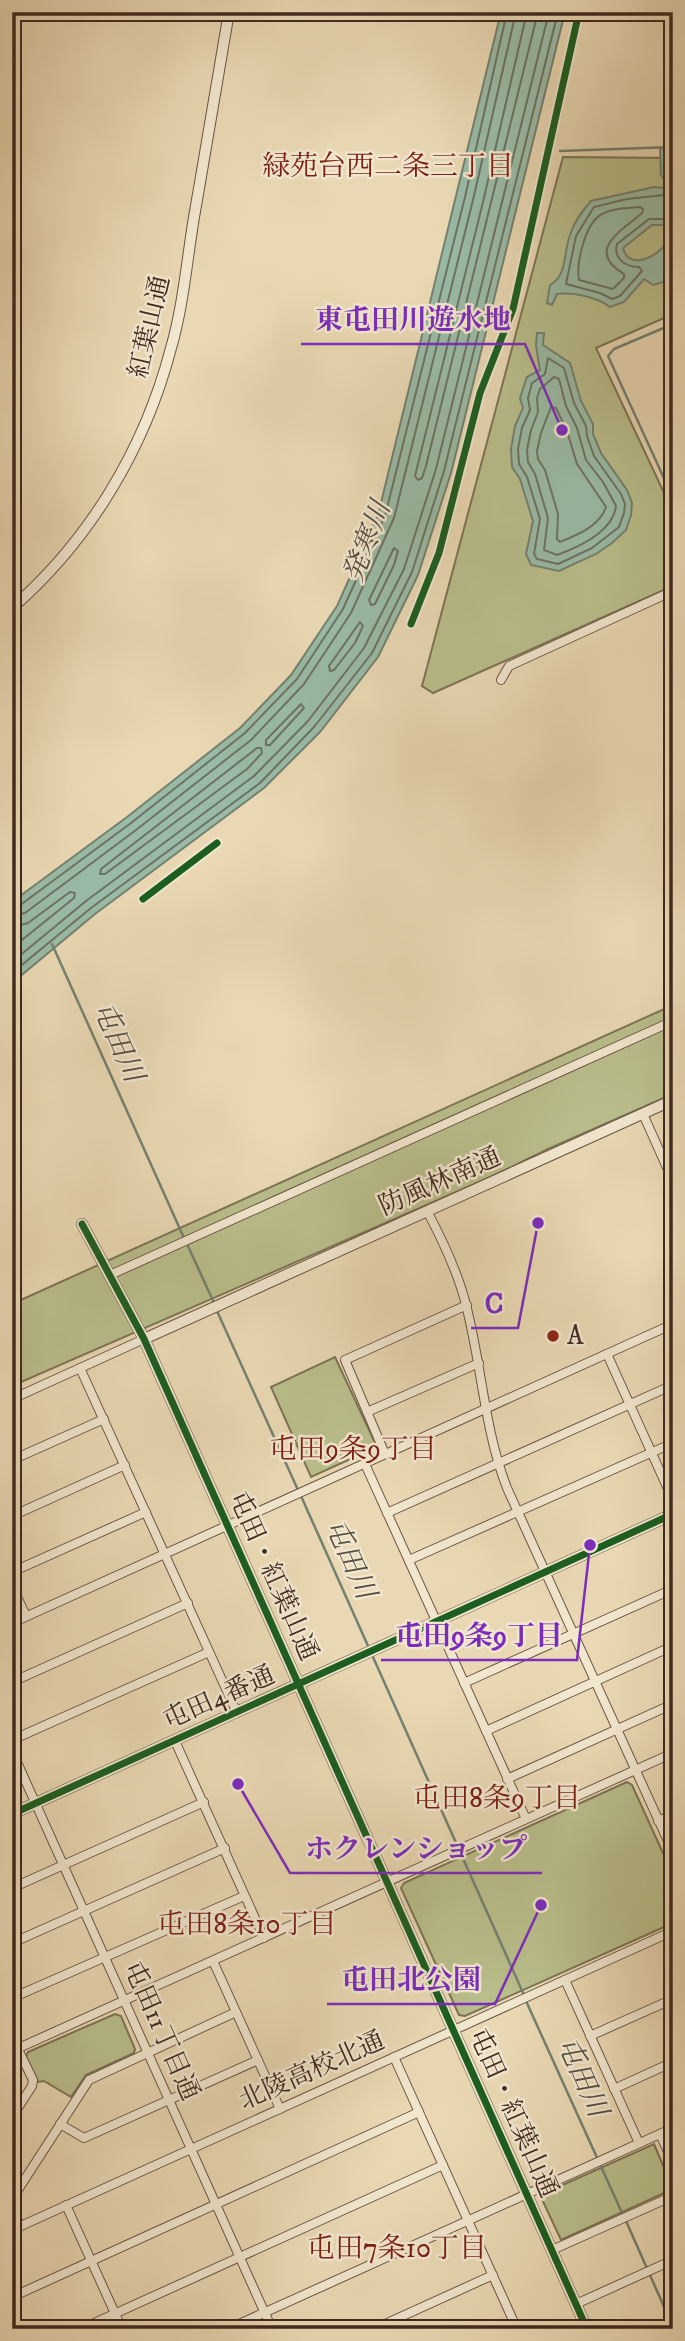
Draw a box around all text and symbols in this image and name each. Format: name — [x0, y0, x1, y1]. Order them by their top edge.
district label: 緑苑台西二条三丁目 — [262, 149, 514, 184]
street label: 紅葉山通 — [122, 273, 178, 381]
callout: 東屯田川遊水地 — [301, 295, 525, 344]
text: 東屯田川遊水地 — [315, 303, 511, 338]
water label: 発寒川 — [336, 494, 399, 587]
water label: 屯田川 — [85, 997, 152, 1090]
street label: 防風林南通 — [374, 1140, 506, 1224]
callout: C — [471, 1279, 518, 1328]
text: C — [485, 1287, 503, 1322]
place label: A — [567, 1320, 584, 1353]
marker: A — [545, 1328, 561, 1344]
district label: 屯田9条9丁目 — [269, 1432, 437, 1467]
street label: 屯田・紅葉山通 — [221, 1486, 325, 1666]
water label: 屯田川 — [317, 1514, 384, 1607]
callout: 屯田9条9丁目 — [381, 1611, 577, 1660]
text: 屯田9条9丁目 — [395, 1619, 563, 1654]
street label: 屯田4番通 — [158, 1659, 280, 1737]
district label: 屯田8条9丁目 — [413, 1781, 581, 1816]
callout: ホクレンショップ — [290, 1824, 542, 1873]
text: ホクレンショップ — [305, 1832, 527, 1867]
district label: 屯田8条10丁目 — [157, 1907, 337, 1942]
callout: 屯田北公園 — [327, 1955, 495, 2004]
street label: 屯田11丁目通 — [116, 1956, 206, 2106]
text: 屯田北公園 — [341, 1963, 481, 1998]
street label: 屯田・紅葉山通 — [461, 2023, 565, 2203]
street label: 北陵高校北通 — [234, 2024, 390, 2118]
water label: 屯田川 — [549, 2032, 616, 2125]
district label: 屯田7条10丁目 — [307, 2231, 487, 2266]

